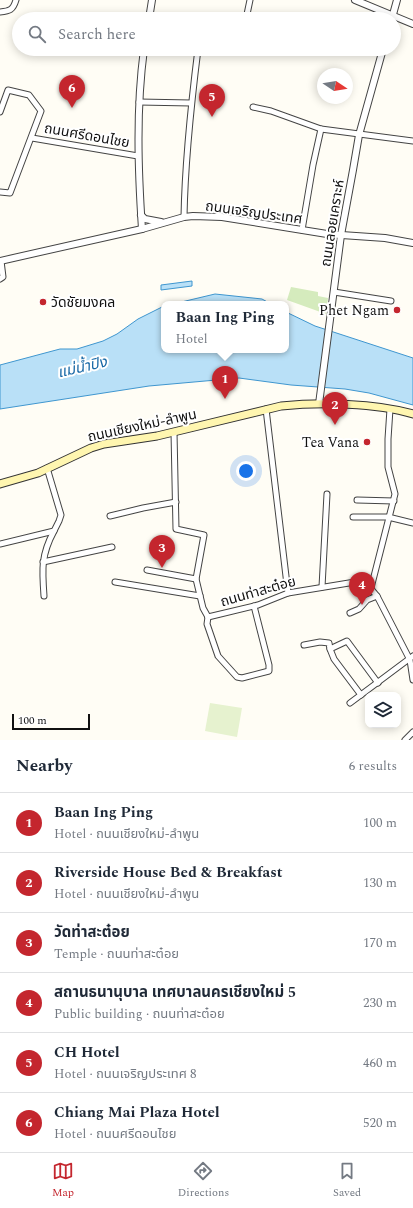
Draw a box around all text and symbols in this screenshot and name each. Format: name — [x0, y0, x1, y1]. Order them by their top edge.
search box — [12, 12, 401, 56]
icon: search — [26, 23, 48, 45]
text: Search here — [58, 23, 136, 46]
north arrow — [317, 68, 353, 104]
pin: 6 — [59, 75, 85, 108]
pin: 5 — [199, 84, 225, 117]
street label: ถนนศรีดอนไชย — [42, 118, 131, 153]
street label: ถนนลอยเคราะห์ — [315, 178, 350, 268]
street label: ถนนเจริญประเทศ — [204, 195, 304, 230]
place label: วัดชัยมงคล — [51, 292, 115, 313]
marker: วัดชัยมงคล — [38, 297, 48, 307]
place label: Phet Ngam — [319, 300, 389, 321]
popup — [161, 301, 289, 353]
marker: Phet Ngam — [392, 305, 402, 315]
text: Baan Ing Ping — [175, 306, 275, 329]
text: Hotel — [175, 329, 208, 349]
water label: แม่น้ำปิง — [55, 350, 110, 384]
pin: 1 — [212, 366, 238, 399]
pin: 2 — [322, 392, 348, 425]
street label: ถนนเชียงใหม่-ลำพูน — [86, 404, 199, 447]
place label: Tea Vana — [302, 432, 359, 453]
marker: Tea Vana — [362, 437, 372, 447]
your location — [236, 461, 256, 481]
pin: 3 — [149, 535, 175, 568]
street label: ถนนท่าสะต๋อย — [218, 571, 298, 612]
pin: 4 — [349, 572, 375, 605]
map controls — [365, 692, 401, 728]
button: layers — [365, 692, 401, 728]
scale bar — [12, 712, 90, 731]
text: 100 m — [18, 712, 47, 729]
text: Nearby — [16, 753, 72, 779]
text: 6 results — [349, 756, 397, 776]
text: Baan Ing Ping — [54, 801, 153, 824]
text: 1 — [25, 813, 33, 833]
text: 100 m — [363, 813, 397, 833]
text: Hotel · ถนนเชียงใหม่-ลำพูน — [54, 824, 199, 844]
text: Riverside House Bed & Breakfast — [54, 861, 283, 884]
text: 2 — [25, 873, 33, 893]
text: 130 m — [363, 873, 397, 893]
text: Hotel · ถนนเชียงใหม่-ลำพูน — [54, 884, 199, 904]
text: วัดท่าสะต๋อย — [54, 921, 130, 944]
text: 3 — [25, 933, 33, 953]
text: 170 m — [363, 933, 397, 953]
text: Temple · ถนนท่าสะต๋อย — [54, 944, 179, 964]
text: สถานธนานุบาล เทศบาลนครเชียงใหม่ 5 — [54, 981, 296, 1004]
text: 4 — [25, 993, 33, 1013]
text: 230 m — [363, 993, 397, 1013]
text: Public building · ถนนท่าสะต๋อย — [54, 1004, 225, 1024]
text: CH Hotel — [54, 1041, 120, 1064]
text: 5 — [25, 1053, 33, 1073]
text: 460 m — [363, 1053, 397, 1073]
text: Hotel · ถนนเจริญประเทศ 8 — [54, 1064, 197, 1084]
text: Chiang Mai Plaza Hotel — [54, 1101, 220, 1124]
text: 6 — [25, 1113, 33, 1133]
text: 520 m — [363, 1113, 397, 1133]
text: Hotel · ถนนศรีดอนไชย — [54, 1124, 176, 1144]
tab: Map — [52, 1160, 74, 1201]
tab: Directions — [178, 1160, 229, 1201]
tab: Saved — [333, 1160, 361, 1201]

